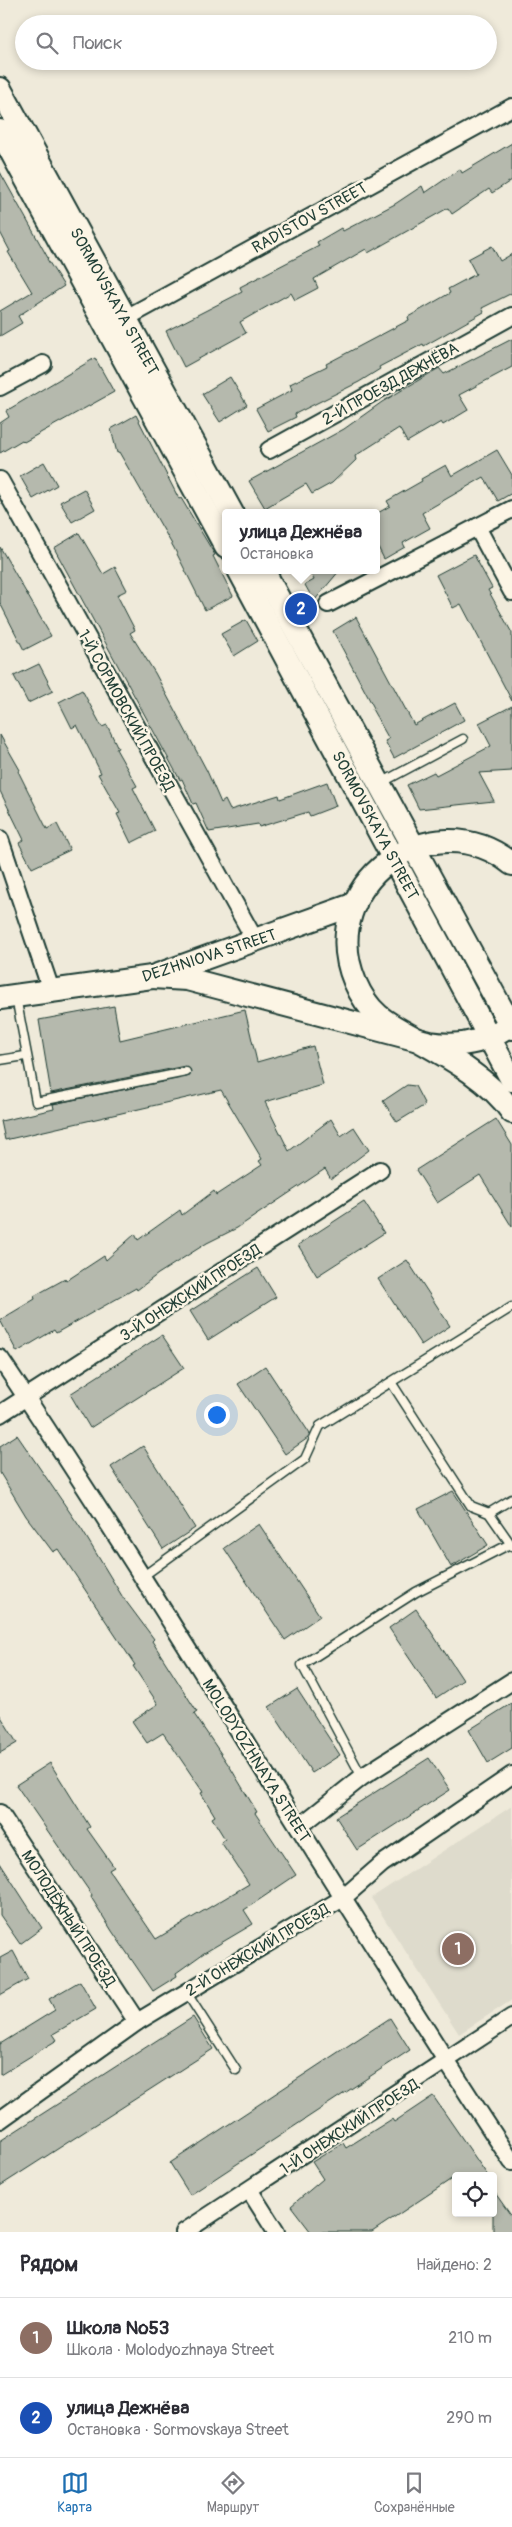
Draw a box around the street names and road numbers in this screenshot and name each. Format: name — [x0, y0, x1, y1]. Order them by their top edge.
street label: RADISTOV STREET — [248, 178, 371, 258]
street label: SORMOVSKAYA STREET — [65, 224, 163, 379]
street label: 2-Й ПРОЕЗД ДЕЖНЁВА — [319, 338, 462, 430]
street label: 1-Й СОРМОВСКИЙ ПРОЕЗД — [73, 626, 179, 795]
street label: SORMOVSKAYA STREET — [327, 748, 423, 903]
street label: DEZHNIOVA STREET — [140, 925, 279, 987]
street label: 3-Й ОНЕЖСКИЙ ПРОЕЗД — [116, 1240, 265, 1346]
street label: MOLODYOZHNAYA STREET — [198, 1675, 315, 1846]
street label: МОЛОДЁЖНЫЙ ПРОЕЗД — [16, 1846, 120, 1991]
street label: 2-Й ОНЕЖСКИЙ ПРОЕЗД — [182, 1899, 333, 2001]
street label: 1-Й ОНЕЖСКИЙ ПРОЕЗД — [276, 2074, 423, 2179]

